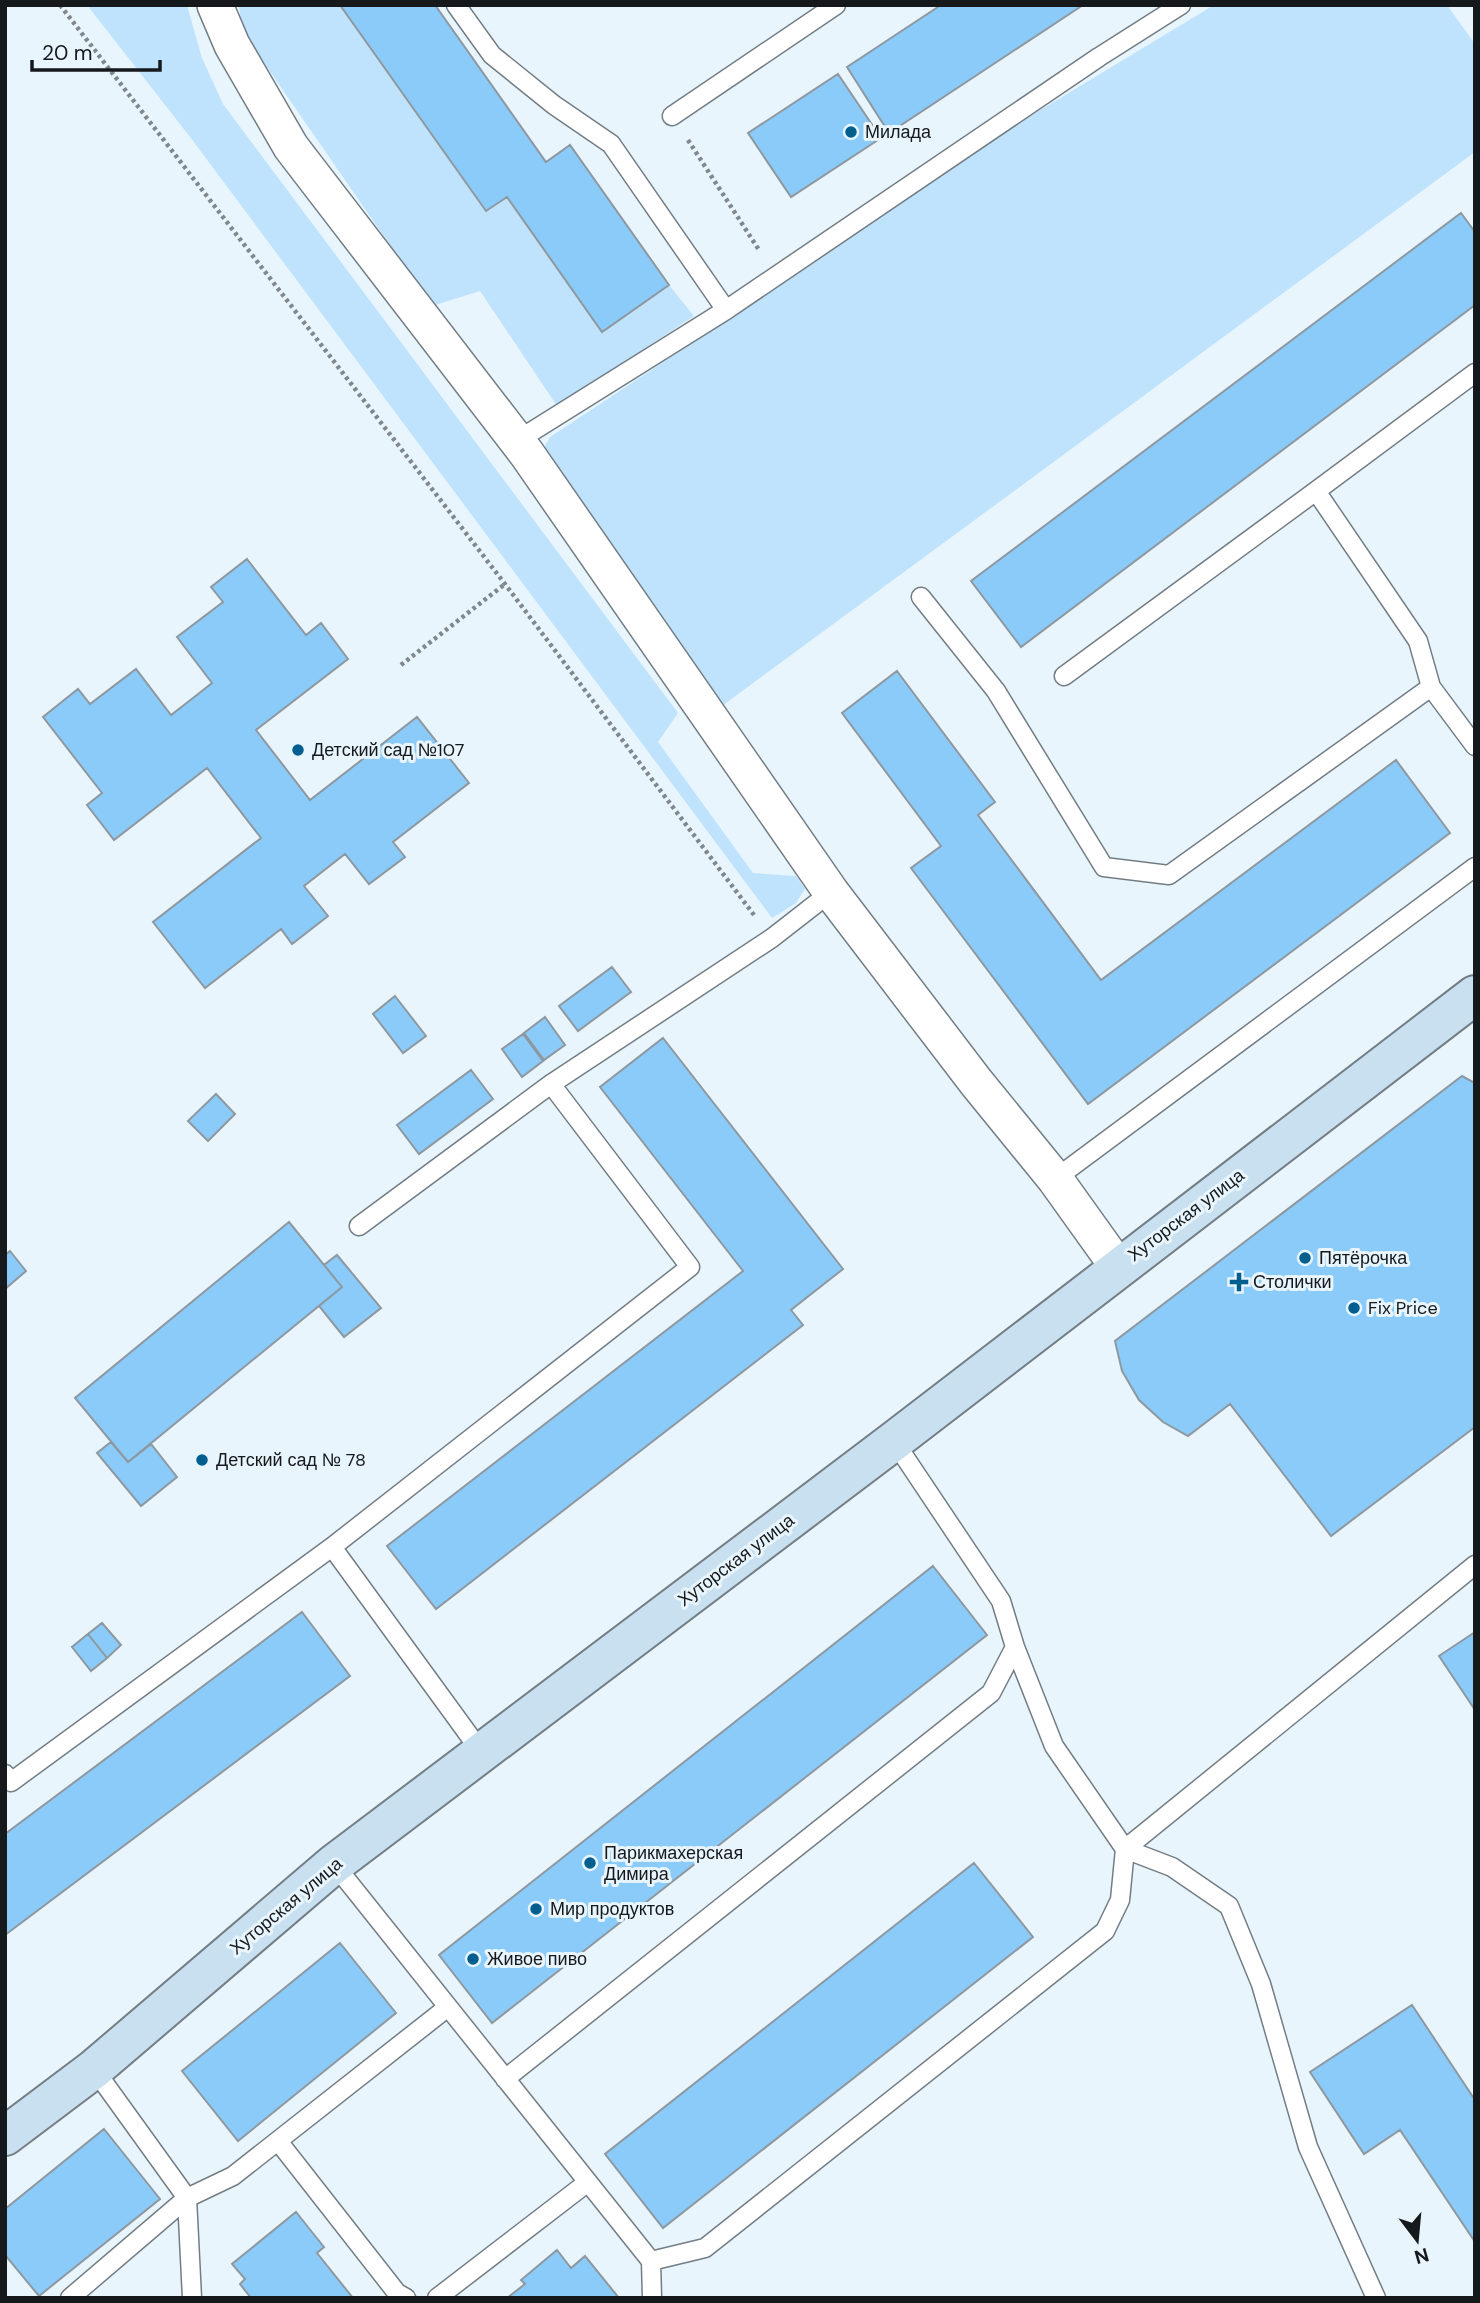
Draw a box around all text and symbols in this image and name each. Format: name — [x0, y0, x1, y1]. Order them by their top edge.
scale bar — [32, 28, 159, 72]
text: 20 m — [42, 39, 93, 67]
place label: Милада — [865, 120, 932, 144]
marker: Милада — [843, 124, 859, 140]
place label: Детский сад №107 — [312, 738, 464, 762]
marker: Детский сад №107 — [290, 742, 306, 758]
street label: Хуторская улица — [1123, 1163, 1250, 1267]
place label: Пятёрочка — [1319, 1246, 1408, 1270]
marker: Пятёрочка — [1297, 1250, 1313, 1266]
place label: Столички — [1253, 1270, 1332, 1294]
marker: Столички — [1231, 1274, 1247, 1290]
place label: Fix Price — [1368, 1296, 1438, 1320]
marker: Fix Price — [1346, 1300, 1362, 1316]
place label: Детский сад № 78 — [216, 1448, 366, 1472]
marker: Детский сад № 78 — [194, 1452, 210, 1468]
street label: Хуторская улица — [673, 1508, 800, 1612]
place label: Парикмахерская Димира — [604, 1841, 743, 1886]
street label: Хуторская улица — [225, 1851, 348, 1960]
marker: Парикмахерская Димира — [582, 1855, 598, 1871]
place label: Мир продуктов — [550, 1897, 674, 1921]
marker: Мир продуктов — [528, 1901, 544, 1917]
place label: Живое пиво — [487, 1947, 587, 1971]
marker: Живое пиво — [465, 1951, 481, 1967]
north arrow — [1382, 2205, 1452, 2275]
text: N — [1411, 2242, 1432, 2270]

